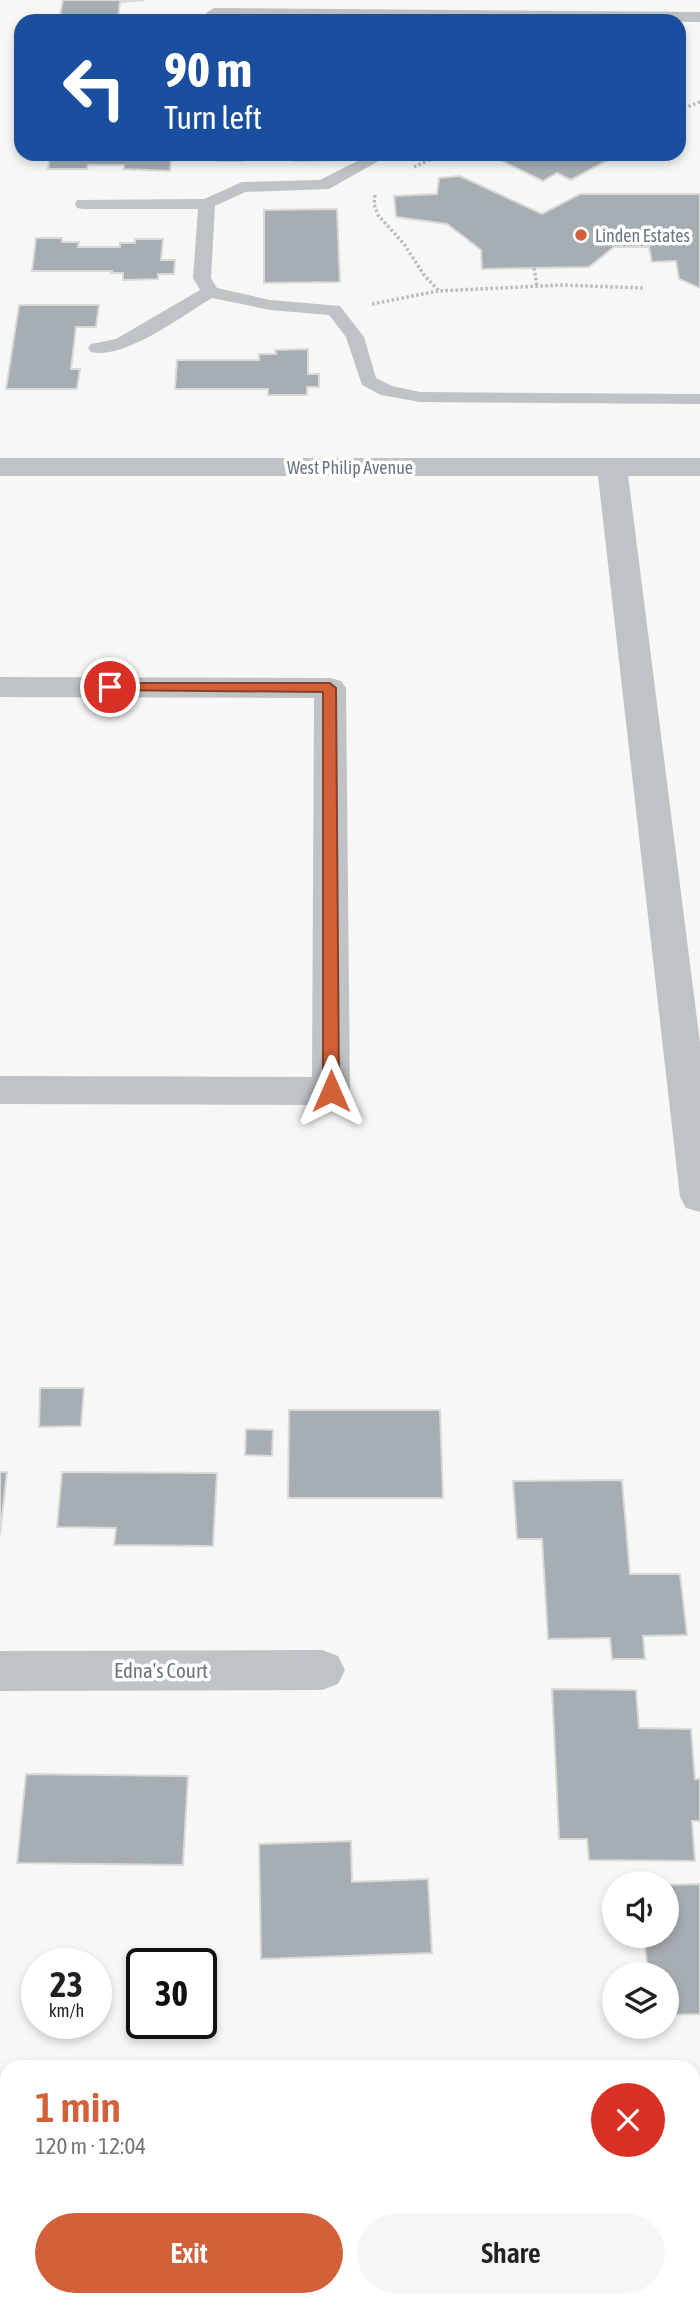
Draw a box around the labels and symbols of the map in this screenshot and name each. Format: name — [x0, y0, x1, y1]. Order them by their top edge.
place label: Linden Estates — [595, 225, 690, 246]
marker: Linden Estates — [573, 227, 589, 243]
street label: West Philip Avenue — [287, 457, 413, 478]
pin — [80, 657, 140, 717]
position arrow — [294, 1054, 368, 1128]
street label: Edna's Court — [114, 1658, 208, 1682]
speed limit sign: 30 — [126, 1948, 217, 2039]

